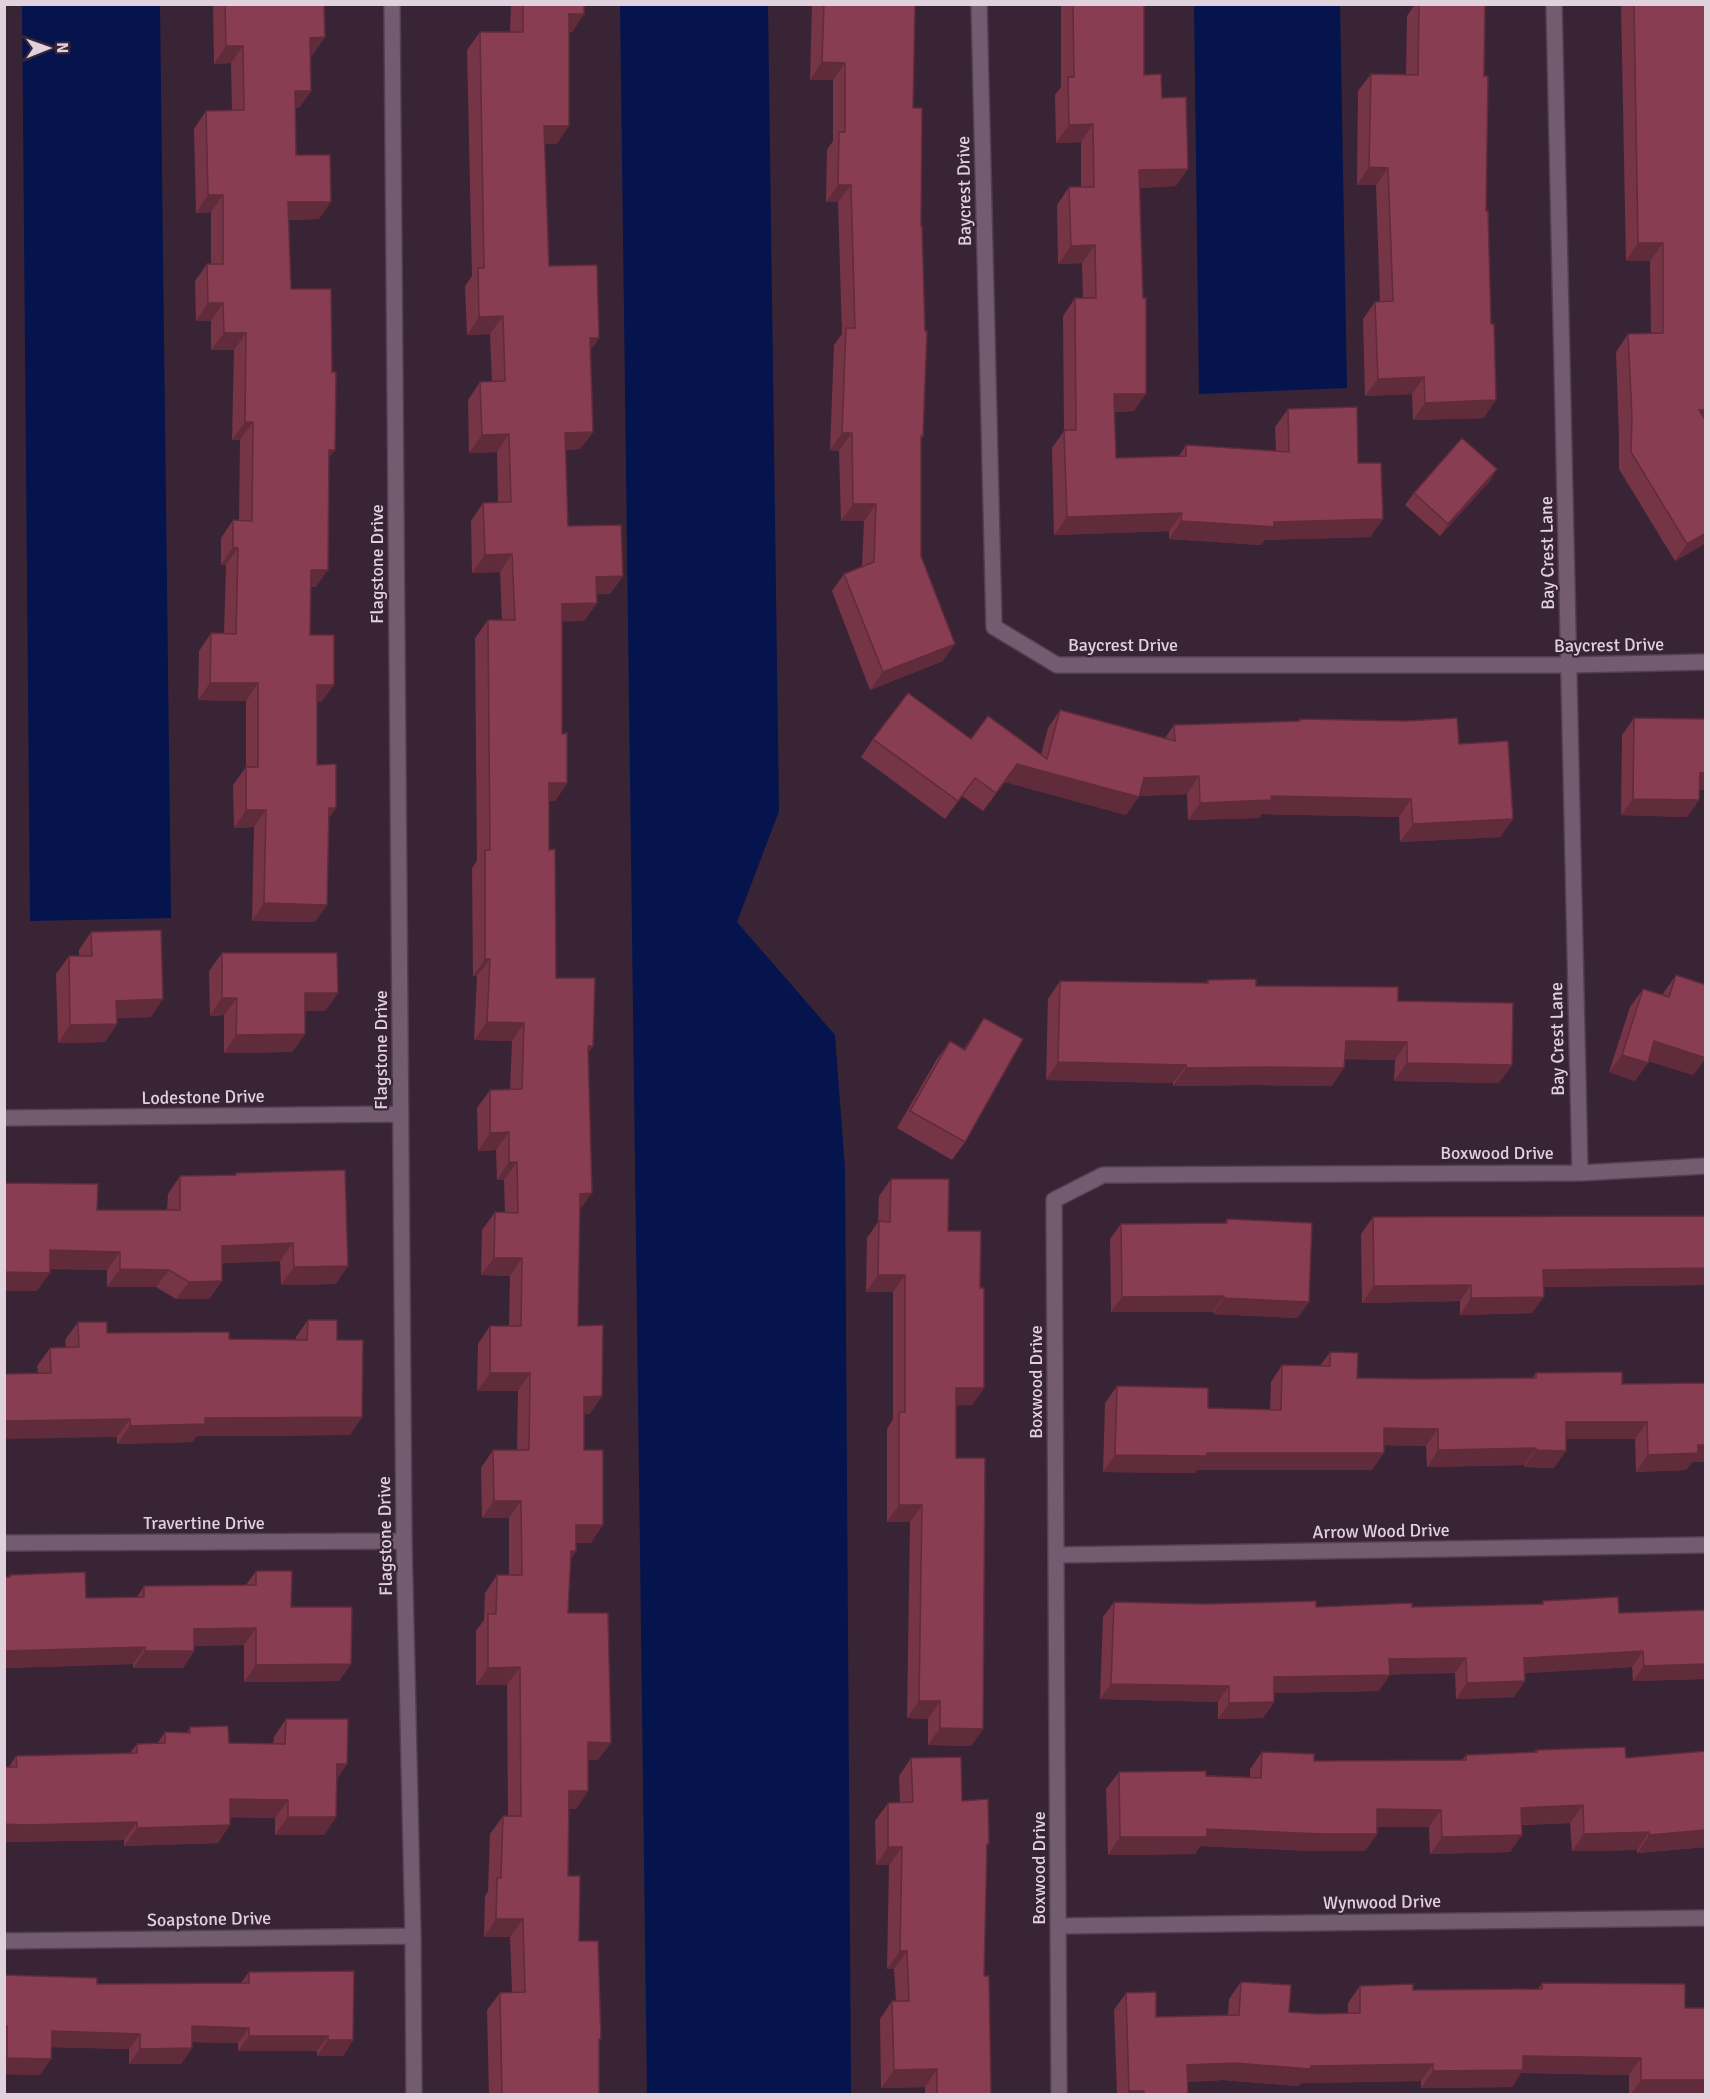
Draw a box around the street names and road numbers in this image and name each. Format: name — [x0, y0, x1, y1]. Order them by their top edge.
street label: Baycrest Drive — [952, 136, 976, 246]
street label: Bay Crest Lane — [1535, 496, 1559, 610]
street label: Flagstone Drive — [366, 504, 388, 624]
street label: Baycrest Drive — [1554, 633, 1664, 657]
street label: Baycrest Drive — [1068, 634, 1178, 656]
street label: Bay Crest Lane — [1545, 982, 1569, 1096]
street label: Flagstone Drive — [370, 990, 392, 1110]
street label: Lodestone Drive — [141, 1085, 265, 1109]
street label: Boxwood Drive — [1440, 1142, 1554, 1164]
street label: Boxwood Drive — [1025, 1325, 1047, 1439]
street label: Flagstone Drive — [373, 1476, 397, 1596]
street label: Travertine Drive — [143, 1512, 265, 1534]
street label: Arrow Wood Drive — [1312, 1519, 1450, 1543]
street label: Boxwood Drive — [1028, 1811, 1050, 1925]
street label: Wynwood Drive — [1323, 1890, 1441, 1914]
street label: Soapstone Drive — [147, 1907, 271, 1931]

